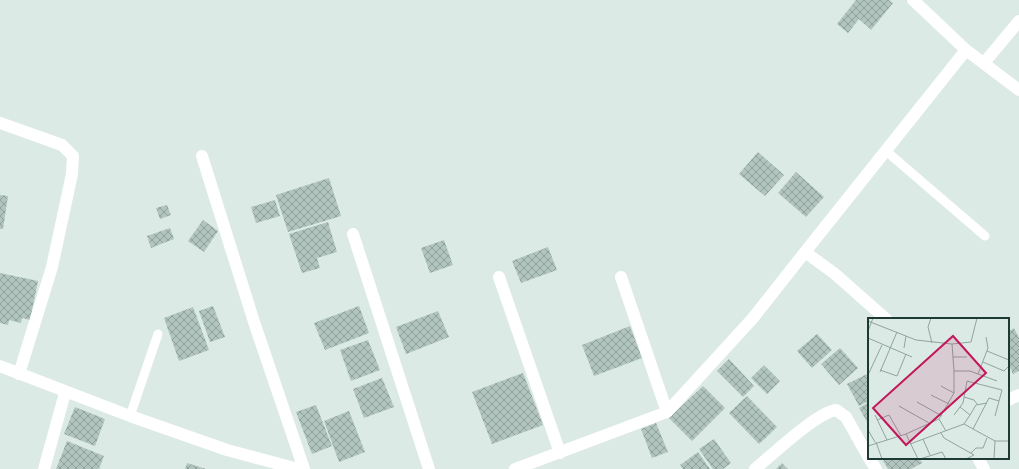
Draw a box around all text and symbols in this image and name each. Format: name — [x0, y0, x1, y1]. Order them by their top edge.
inset map — [868, 318, 1009, 459]

